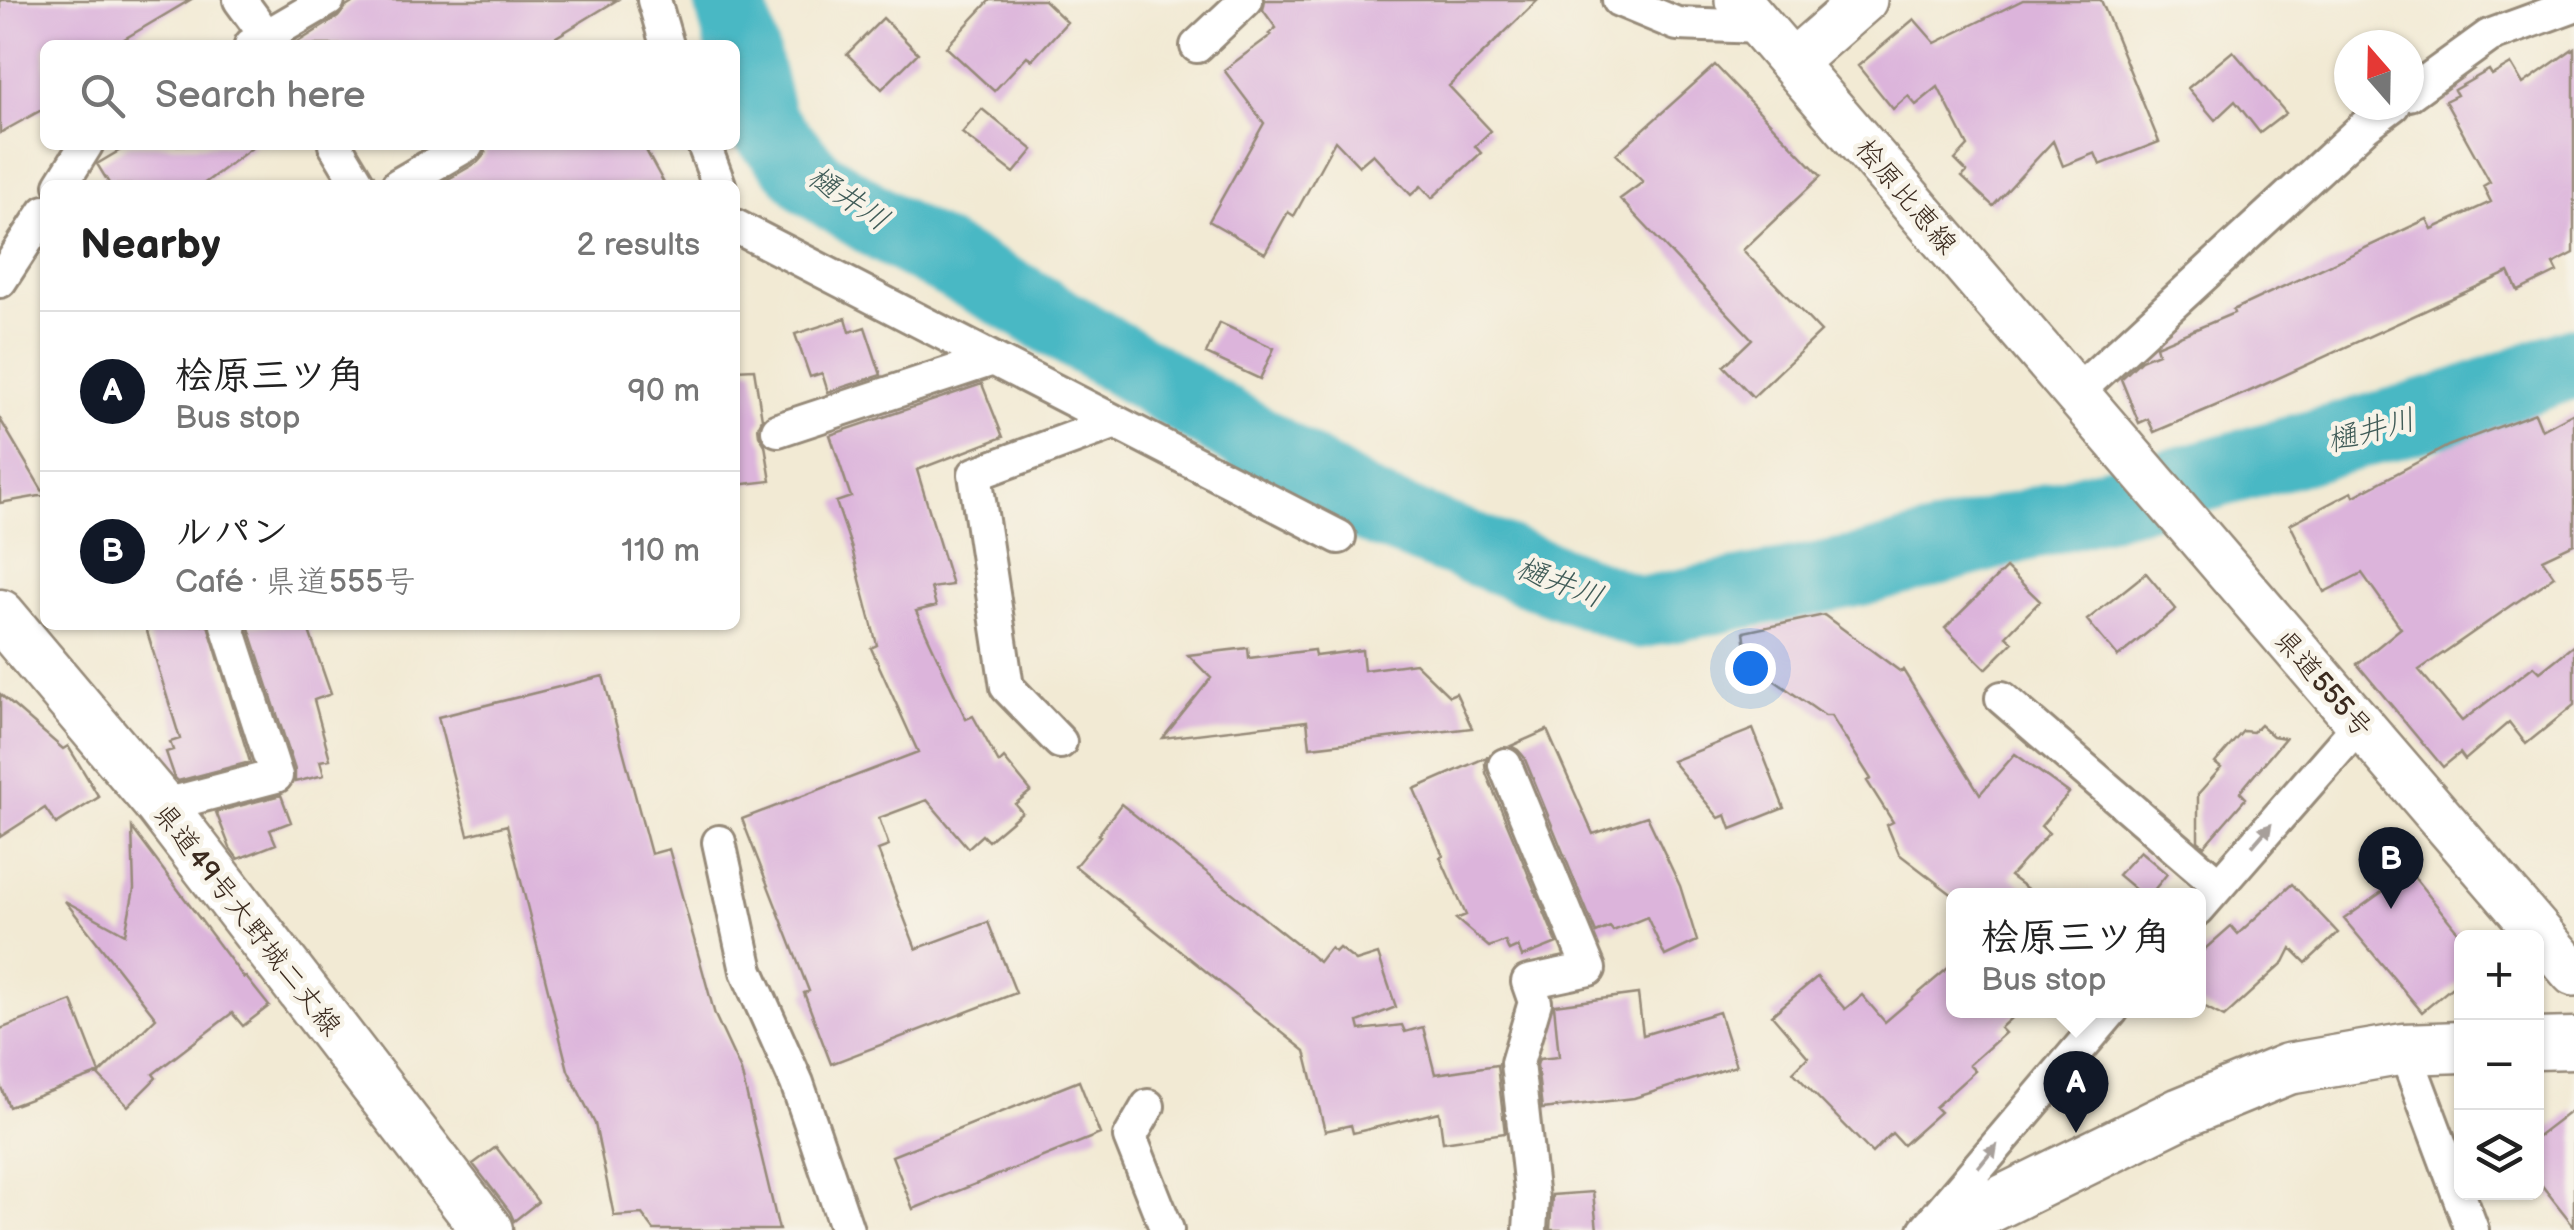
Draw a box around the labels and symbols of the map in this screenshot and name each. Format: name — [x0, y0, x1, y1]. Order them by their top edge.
north arrow — [2334, 30, 2424, 120]
street label: 桧原比恵線 — [1848, 133, 1963, 261]
water label: 樋井川 — [801, 159, 896, 239]
water label: 樋井川 — [2323, 402, 2419, 460]
water label: 樋井川 — [1511, 550, 1608, 616]
street label: 県道555号 — [2267, 623, 2379, 745]
your location — [1725, 643, 1776, 694]
street label: 県道49号大野城二丈線 — [146, 797, 348, 1042]
one-way arrow — [2251, 823, 2273, 848]
pin: B — [2358, 826, 2424, 909]
pin: A — [2044, 1050, 2108, 1133]
one-way arrow — [1977, 1143, 1999, 1168]

